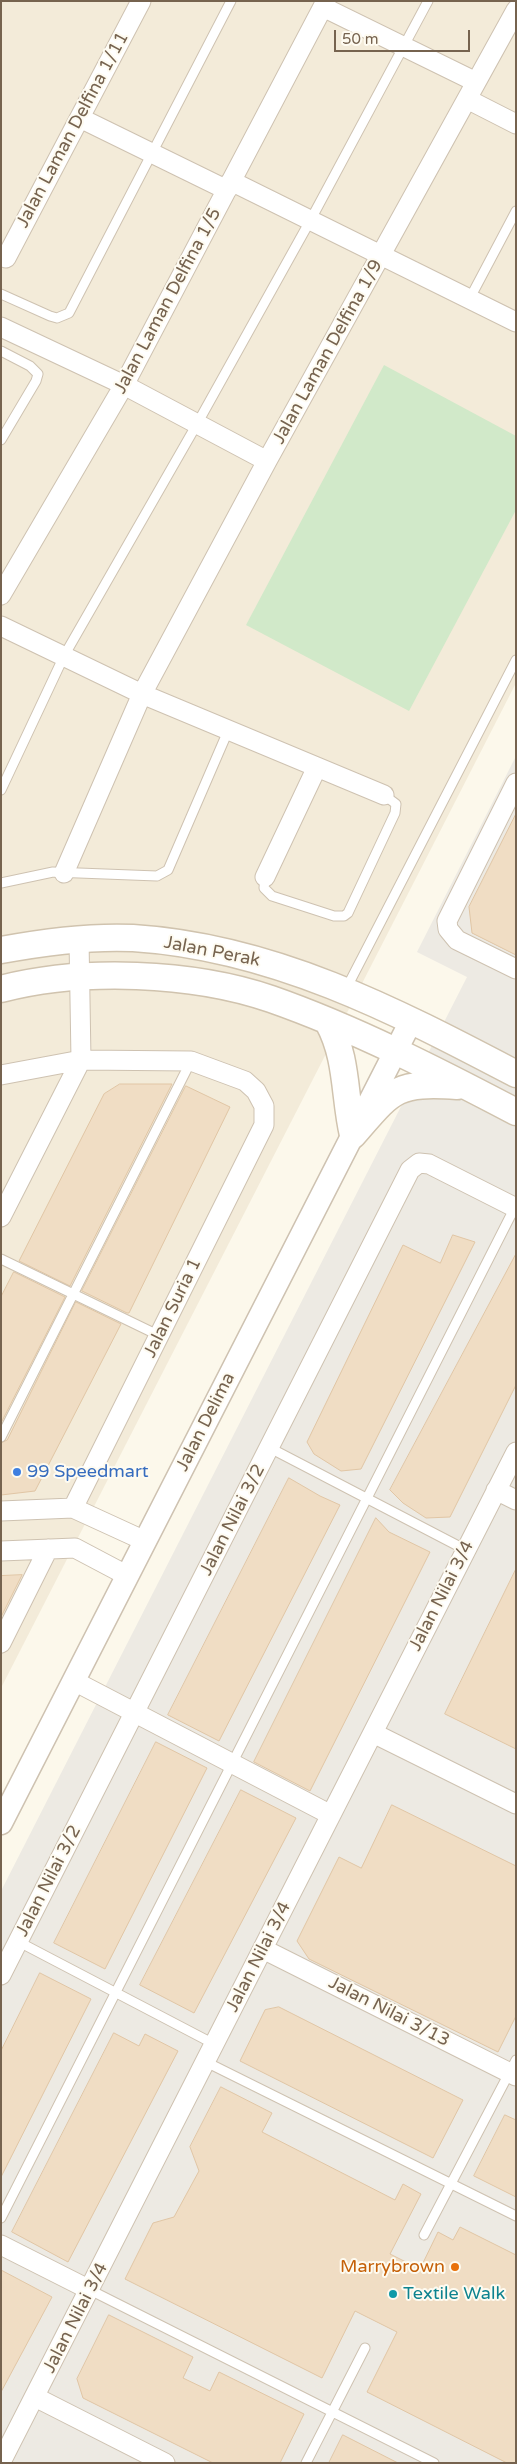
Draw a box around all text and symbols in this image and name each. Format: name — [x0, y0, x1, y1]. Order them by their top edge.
scale bar — [337, 20, 473, 52]
street label: Jalan Laman Delfina 1/11 — [12, 28, 134, 232]
text: 50 m — [342, 30, 379, 48]
street label: Jalan Laman Delfina 1/5 — [110, 204, 226, 398]
street label: Jalan Laman Delfina 1/9 — [268, 256, 388, 448]
street label: Jalan Perak — [162, 932, 262, 972]
street label: Jalan Suria 1 — [140, 1255, 206, 1361]
street label: Jalan Delima — [172, 1369, 240, 1475]
place label: 99 Speedmart — [27, 1461, 149, 1483]
street label: Jalan Nilai 3/2 — [196, 1461, 270, 1579]
marker: 99 Speedmart — [11, 1466, 23, 1478]
street label: Jalan Nilai 3/4 — [405, 1537, 479, 1655]
street label: Jalan Nilai 3/2 — [12, 1822, 86, 1940]
street label: Jalan Nilai 3/4 — [222, 1898, 296, 2016]
street label: Jalan Nilai 3/13 — [325, 1972, 453, 2052]
place label: Marrybrown — [340, 2256, 445, 2278]
street label: Jalan Nilai 3/4 — [39, 2259, 113, 2377]
marker: Marrybrown — [449, 2261, 461, 2273]
place label: Textile Walk — [403, 2283, 505, 2305]
marker: Textile Walk — [387, 2288, 399, 2300]

